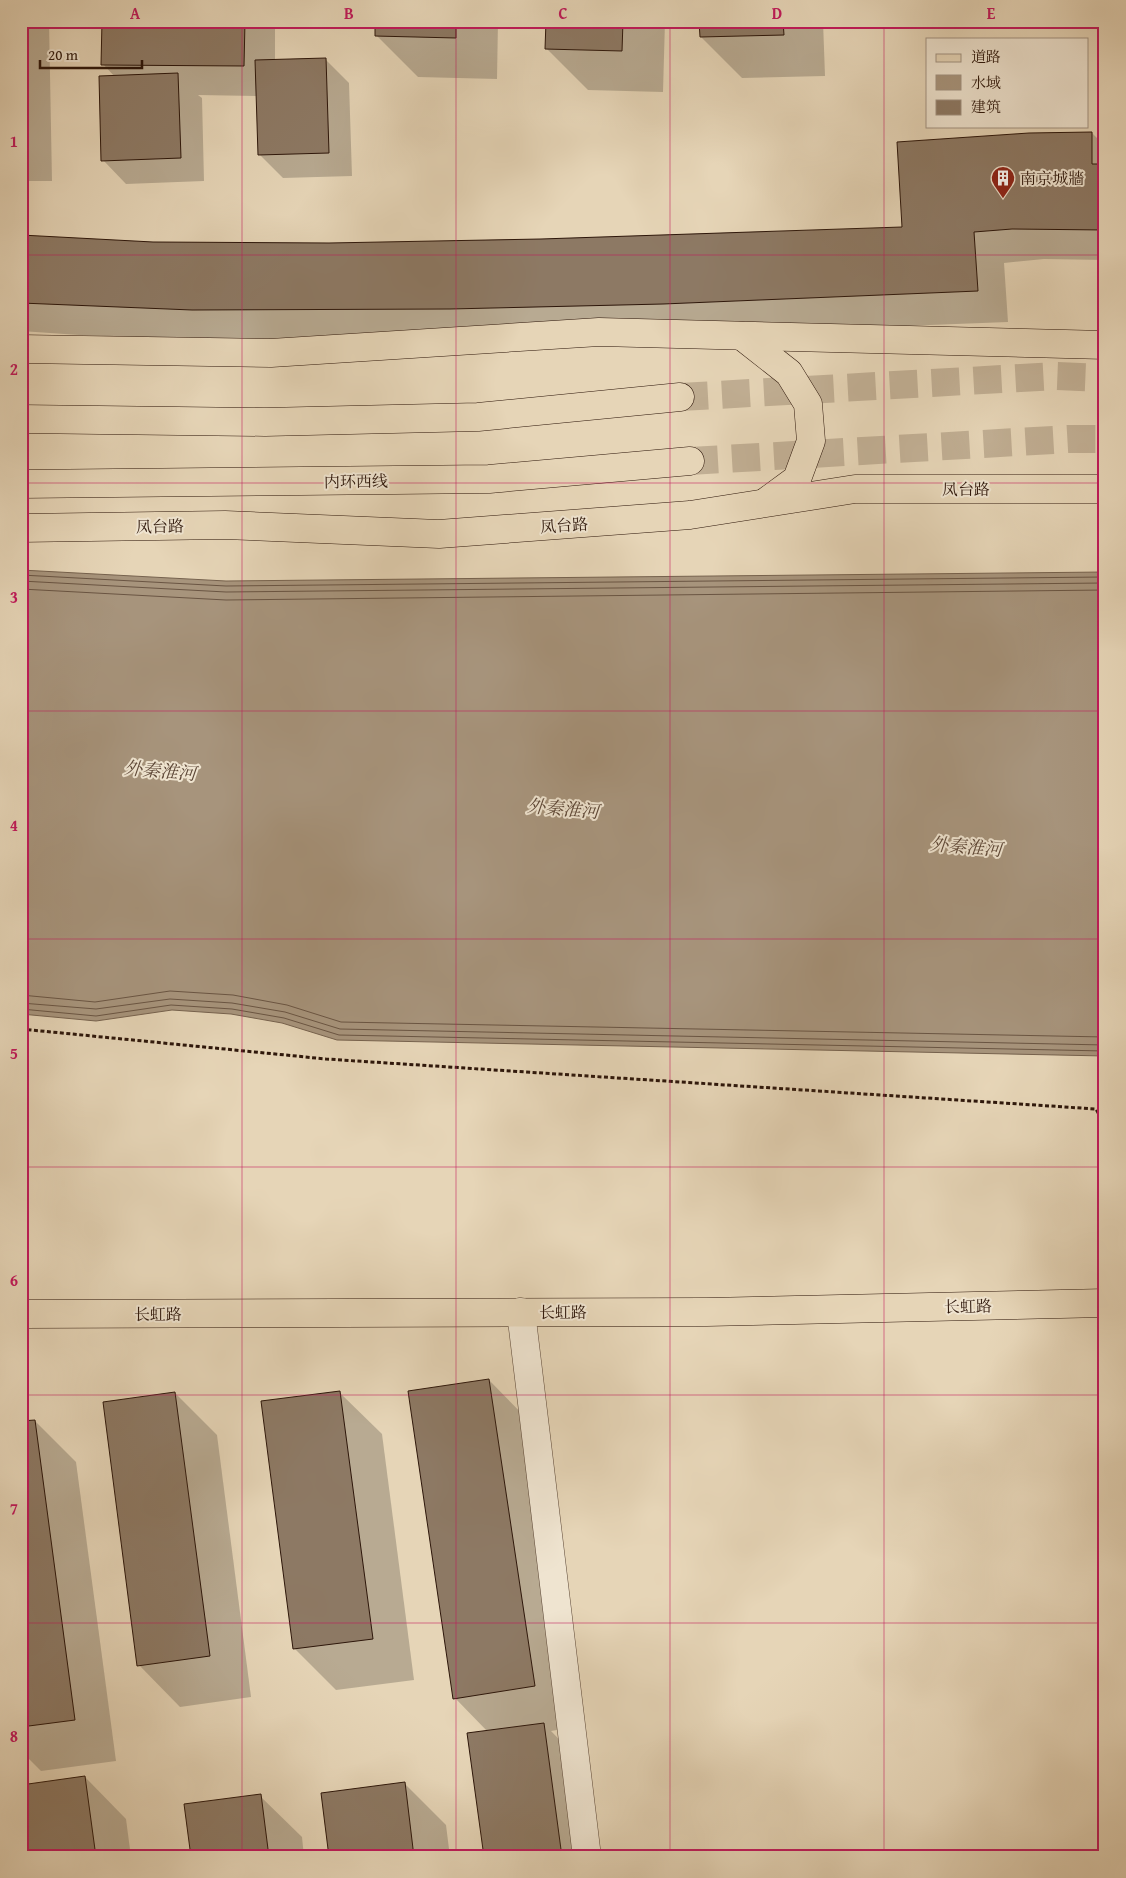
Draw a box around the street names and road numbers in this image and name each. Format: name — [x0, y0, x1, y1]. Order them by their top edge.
street label: 内环西线 — [324, 468, 388, 494]
street label: 凤台路 — [942, 477, 990, 501]
street label: 凤台路 — [539, 511, 589, 539]
street label: 凤台路 — [136, 514, 184, 538]
street label: 长虹路 — [944, 1294, 992, 1318]
street label: 长虹路 — [539, 1300, 587, 1324]
street label: 长虹路 — [134, 1302, 182, 1326]

